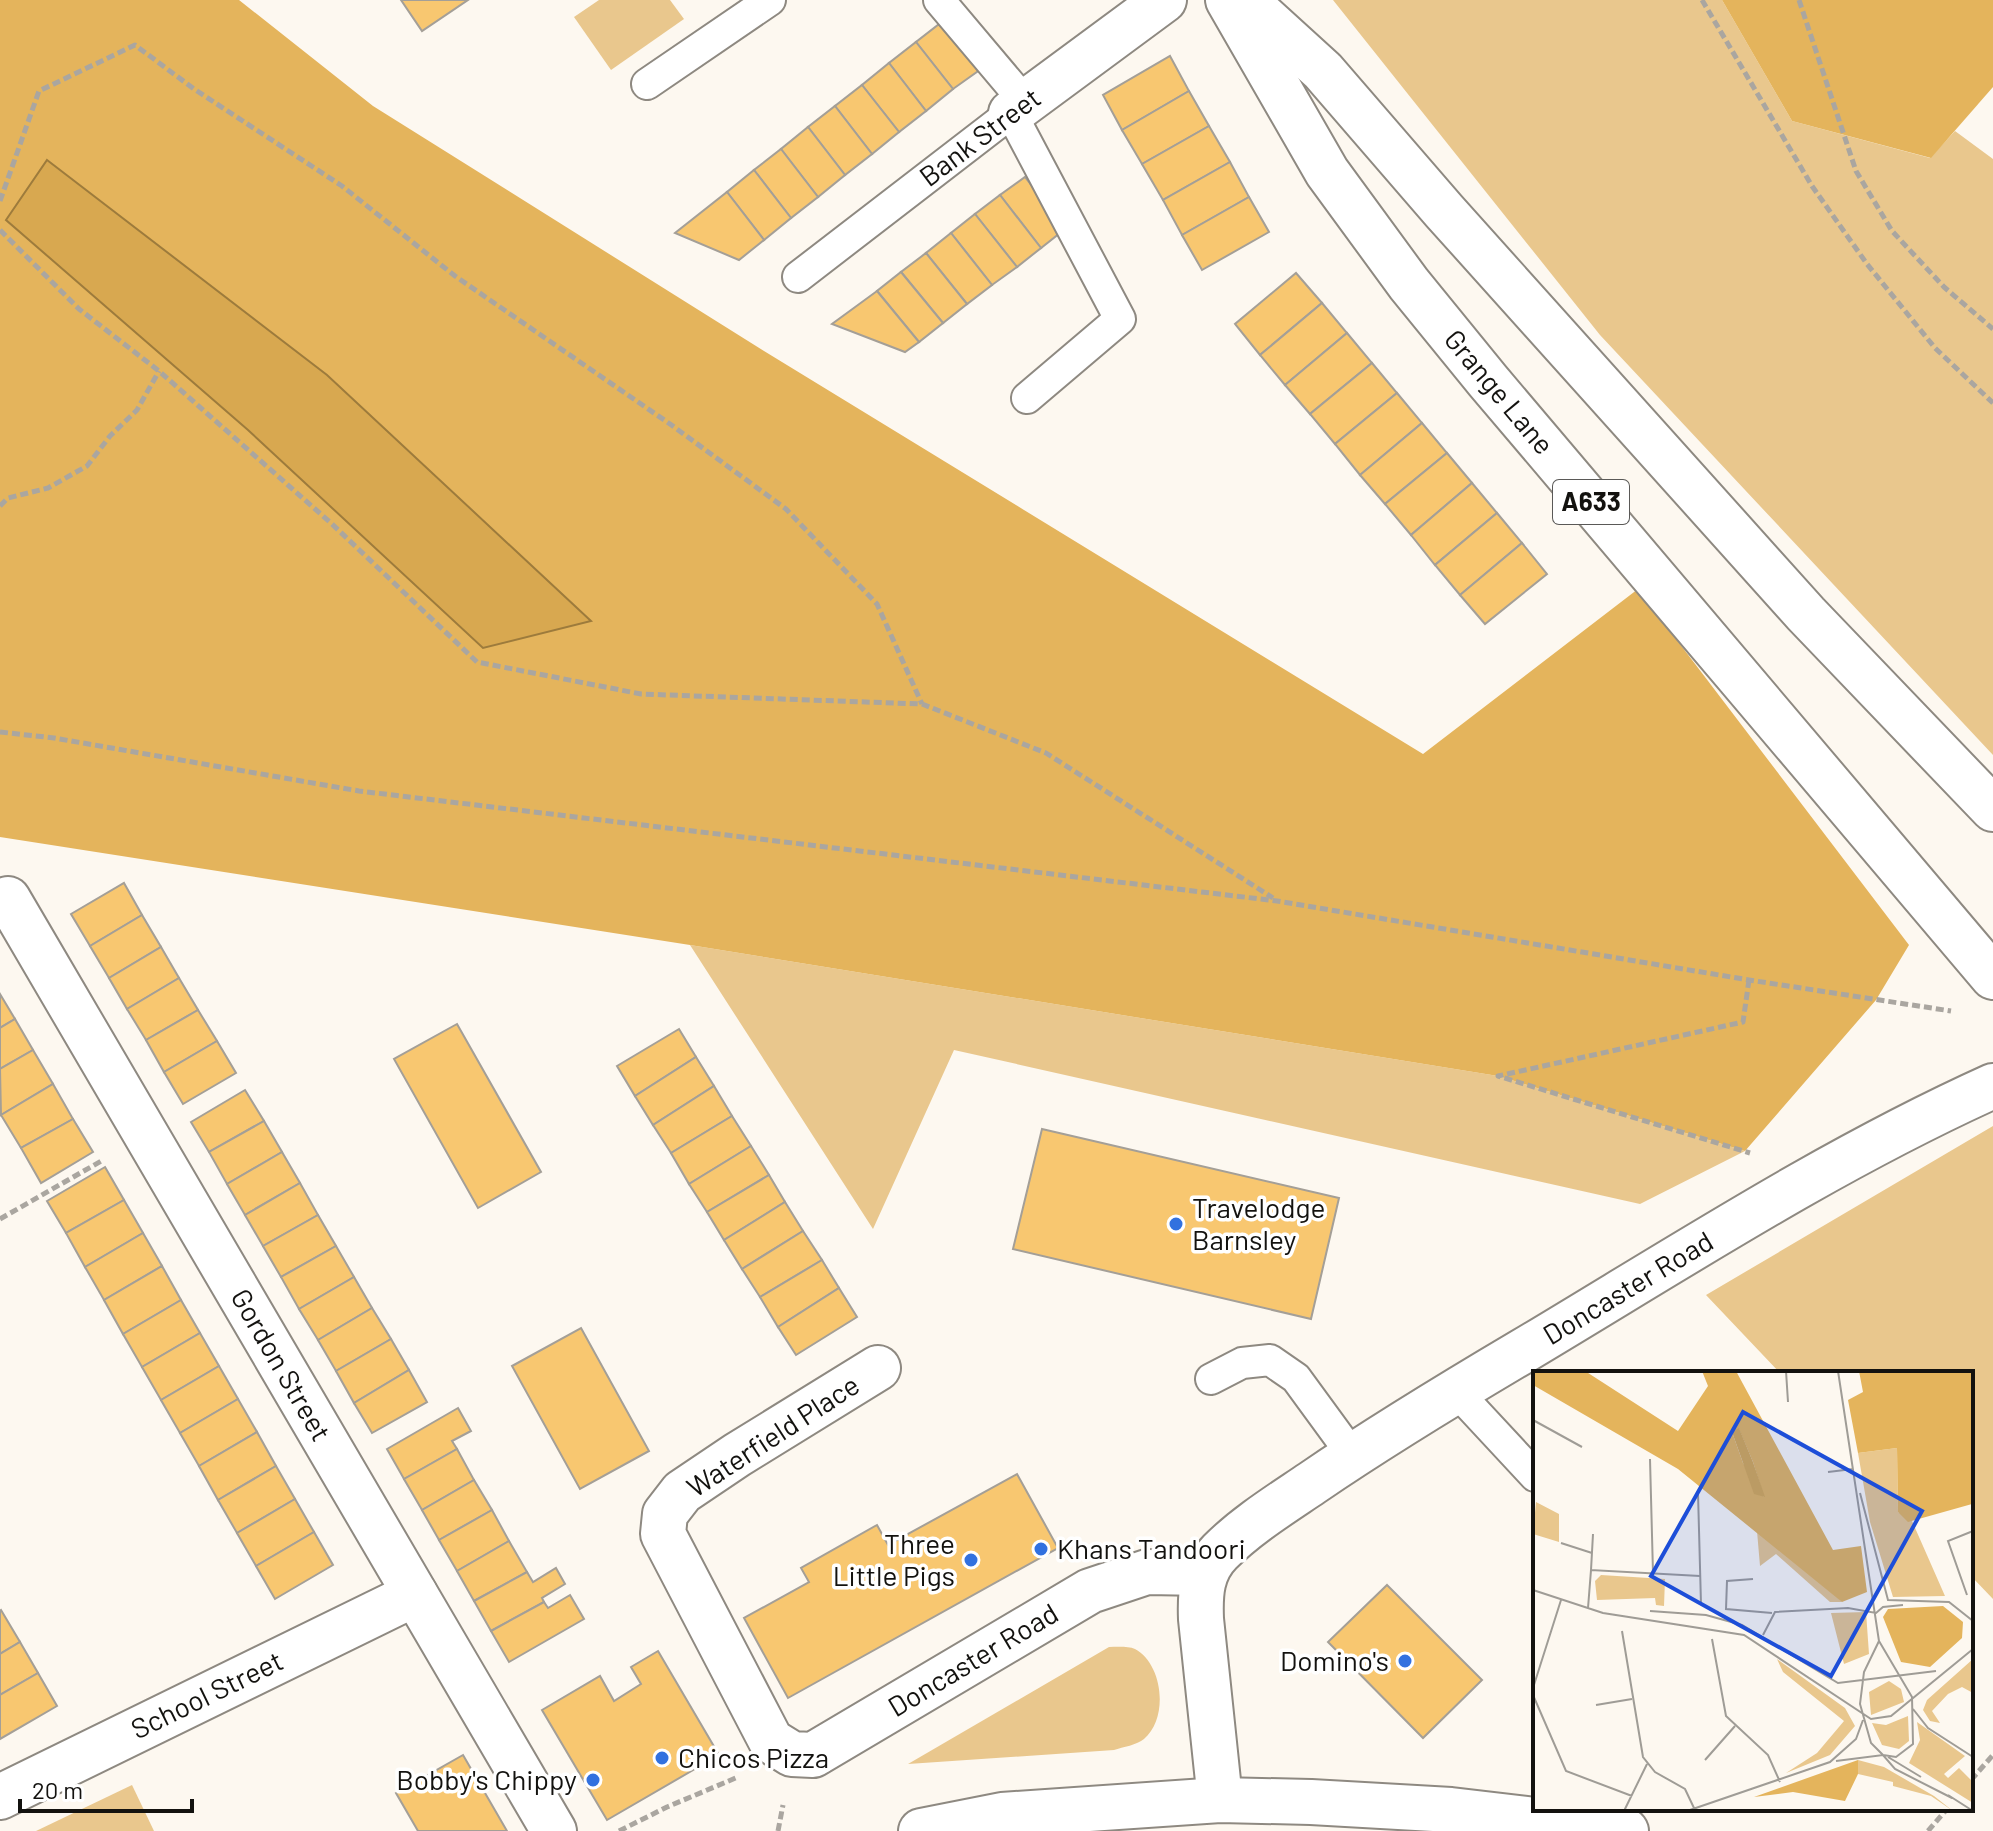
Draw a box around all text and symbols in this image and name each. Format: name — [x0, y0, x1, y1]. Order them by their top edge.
street label: Bank Street — [912, 80, 1047, 193]
street label: Grange Lane — [1438, 322, 1562, 461]
road number: A633 — [1553, 480, 1629, 524]
place label: Travelodge Barnsley — [1192, 1190, 1325, 1256]
marker: Travelodge Barnsley — [1167, 1215, 1185, 1233]
street label: Doncaster Road — [1536, 1223, 1719, 1351]
street label: Gordon Street — [225, 1282, 339, 1447]
street label: Waterfield Place — [680, 1367, 865, 1503]
inset map — [1533, 1371, 1973, 1811]
place label: Three Little Pigs — [833, 1526, 955, 1592]
place label: Khans Tandoori — [1057, 1531, 1246, 1565]
marker: Khans Tandoori — [1032, 1540, 1050, 1558]
marker: Three Little Pigs — [962, 1551, 980, 1569]
street label: Doncaster Road — [881, 1595, 1064, 1723]
street label: School Street — [125, 1643, 288, 1746]
place label: Domino's — [1280, 1643, 1389, 1677]
marker: Domino's — [1396, 1652, 1414, 1670]
place label: Chicos Pizza — [678, 1740, 829, 1774]
marker: Chicos Pizza — [653, 1749, 671, 1767]
place label: Bobby's Chippy — [396, 1762, 577, 1796]
scale bar — [20, 1763, 192, 1813]
marker: Bobby's Chippy — [584, 1771, 602, 1789]
text: 20 m — [32, 1775, 83, 1804]

